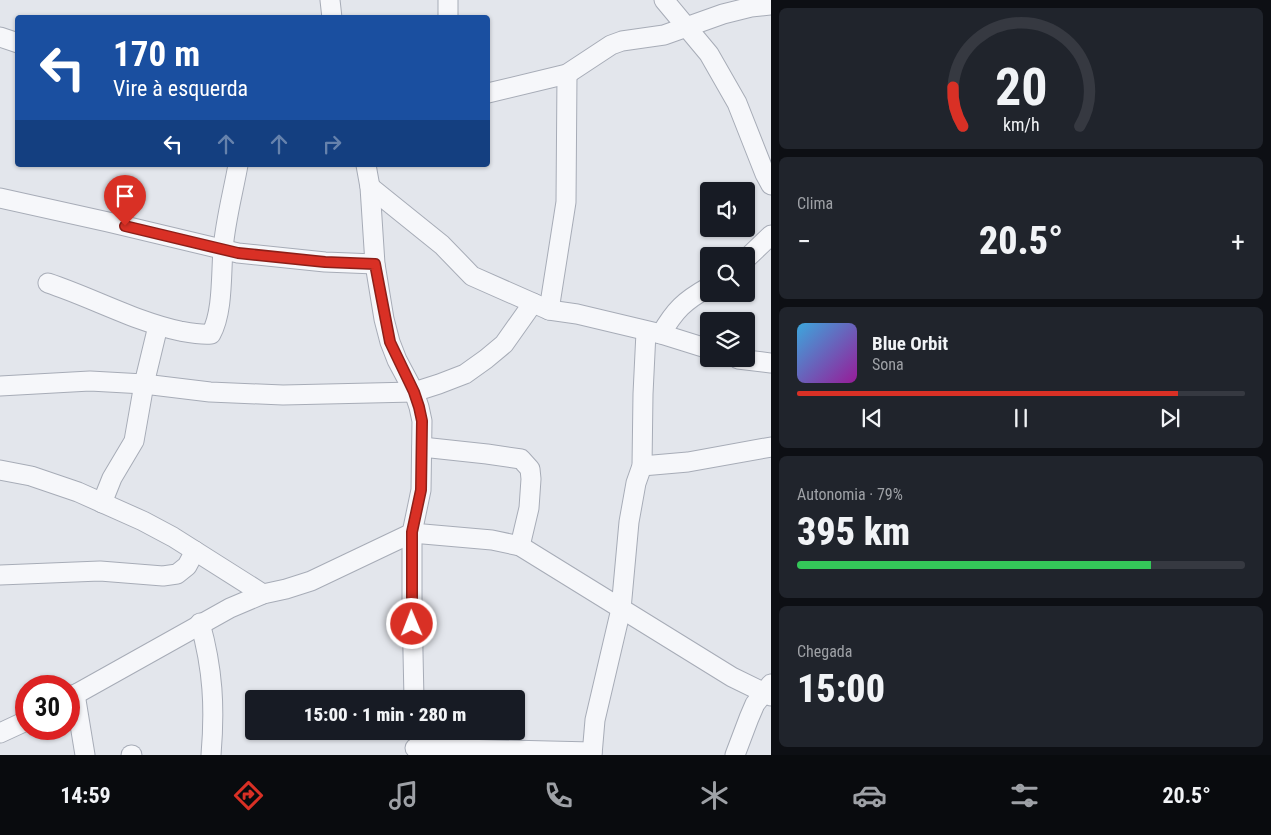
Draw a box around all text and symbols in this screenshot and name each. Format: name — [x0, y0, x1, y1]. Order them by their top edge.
text: 170 m — [113, 34, 200, 75]
icon: left — [30, 35, 95, 100]
text: 20 — [995, 57, 1047, 118]
text: Vire à esquerda — [113, 76, 248, 101]
text: km/h — [1003, 114, 1039, 135]
icon: left — [159, 130, 187, 158]
icon: ahead — [212, 130, 240, 158]
icon: ahead — [265, 130, 293, 158]
icon: right — [318, 130, 346, 158]
pin — [104, 175, 146, 226]
icon: arrive — [111, 182, 139, 210]
map controls — [700, 182, 755, 367]
button: sound — [700, 182, 755, 237]
text: Clima — [797, 194, 833, 213]
text: 20.5° — [979, 219, 1063, 263]
text: − — [797, 225, 811, 258]
text: + — [1231, 225, 1245, 258]
button: search — [700, 247, 755, 302]
button: layers — [700, 312, 755, 367]
text: Blue Orbit — [872, 332, 948, 355]
text: Sona — [872, 355, 904, 374]
icon: previous — [858, 404, 886, 432]
icon: pause — [1007, 404, 1035, 432]
icon: next — [1156, 404, 1184, 432]
text: Autonomia · 79% — [797, 485, 903, 504]
text: 395 km — [797, 510, 910, 554]
position arrow — [385, 597, 437, 649]
text: Chegada — [797, 642, 852, 661]
text: 15:00 — [797, 667, 885, 711]
speed limit sign: 30 — [15, 675, 80, 740]
text: 15:00 · 1 min · 280 m — [304, 703, 466, 726]
icon: directions — [231, 778, 266, 813]
icon: music — [386, 778, 421, 813]
icon: phone — [541, 778, 576, 813]
icon: climate — [697, 778, 732, 813]
icon: car — [852, 778, 887, 813]
icon: filters — [1007, 778, 1042, 813]
text: 14:59 — [60, 783, 111, 808]
text: 20.5° — [1162, 783, 1211, 808]

